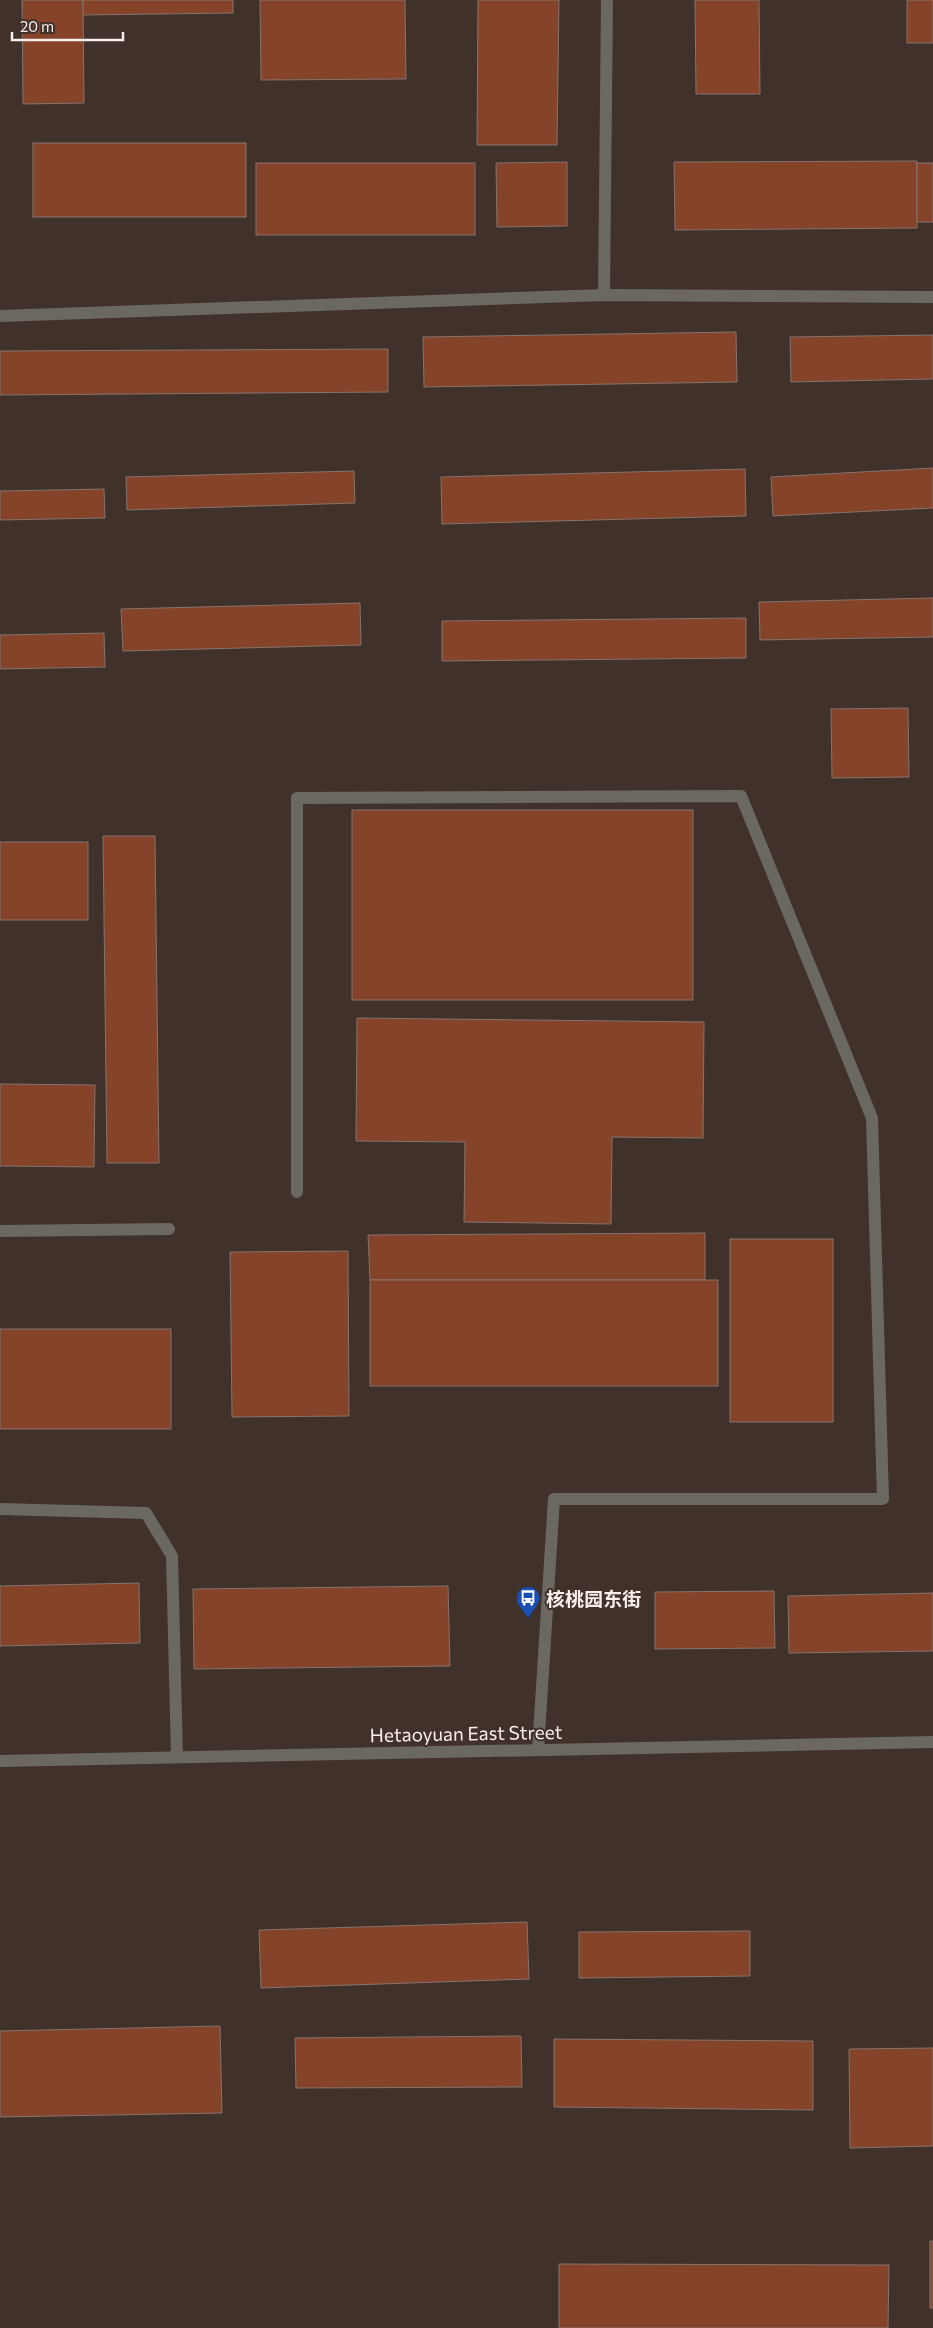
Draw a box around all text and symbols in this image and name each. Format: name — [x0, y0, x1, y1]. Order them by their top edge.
scale bar — [12, 10, 124, 42]
text: 20 m — [20, 17, 54, 35]
bus stop icon: 核桃园东街 — [515, 1585, 541, 1619]
place label: 核桃园东街 — [546, 1587, 641, 1610]
street label: Hetaoyuan East Street — [369, 1720, 563, 1746]

